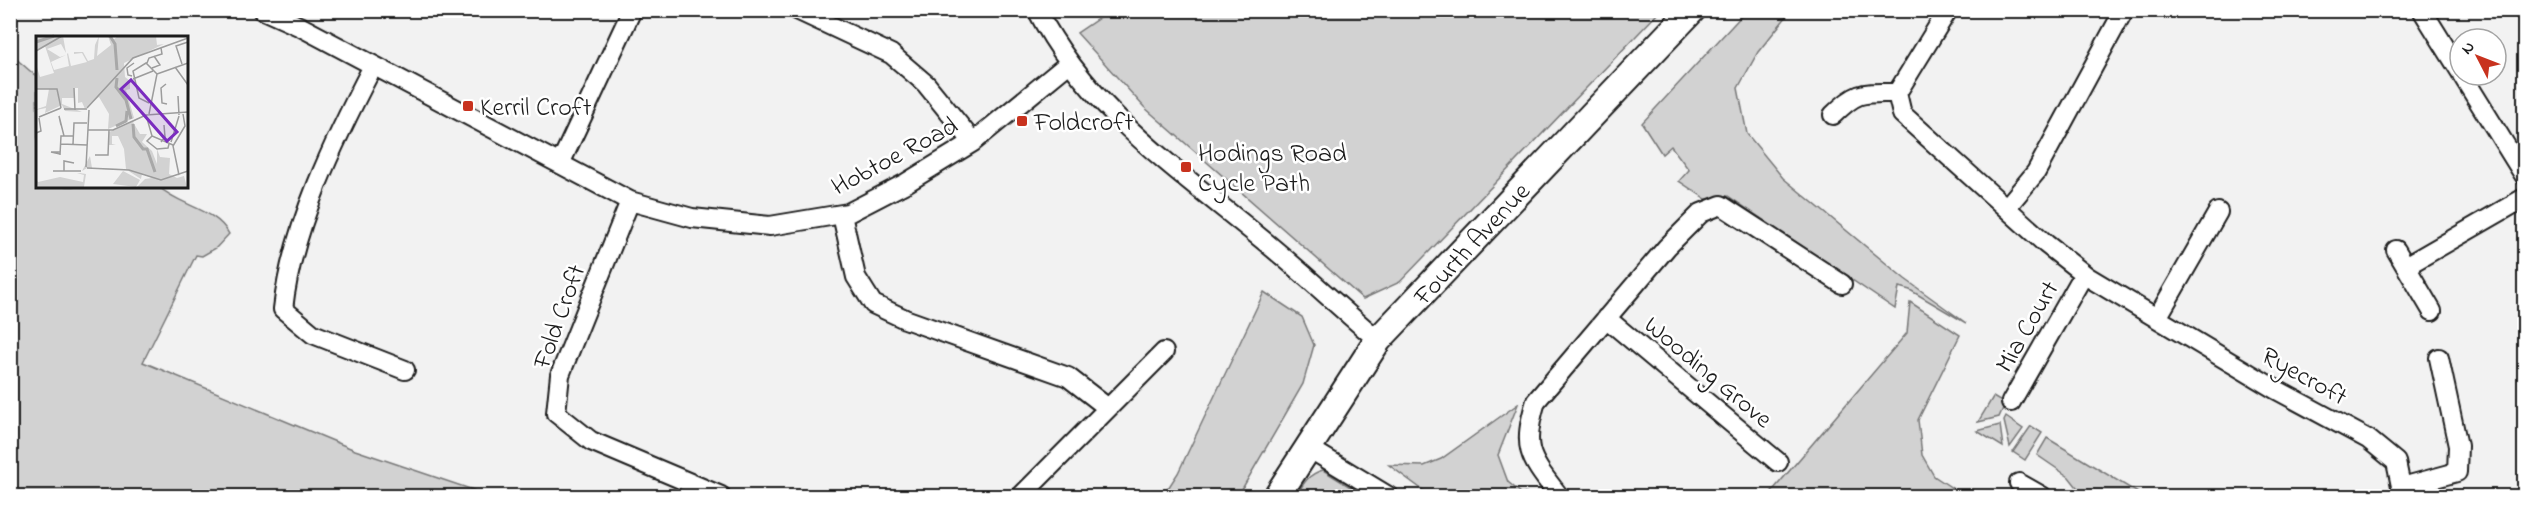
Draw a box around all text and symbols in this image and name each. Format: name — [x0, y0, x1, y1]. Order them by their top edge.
north arrow — [2448, 27, 2508, 87]
inset map — [36, 36, 188, 188]
text: N — [2456, 36, 2481, 60]
place label: Kerril Croft — [480, 90, 592, 128]
marker: Kerril Croft — [461, 99, 475, 113]
place label: Foldcroft — [1033, 105, 1133, 143]
street label: Hobtoe Road — [825, 108, 966, 207]
marker: Foldcroft — [1015, 114, 1029, 128]
place label: Hodings Road Cycle Path — [1198, 136, 1347, 204]
marker: Hodings Road Cycle Path — [1179, 160, 1193, 174]
street label: Fourth Avenue — [1405, 175, 1541, 316]
street label: Fold Croft — [524, 259, 597, 375]
street label: Mia Court — [1987, 274, 2070, 380]
street label: Wooding Grove — [1634, 308, 1780, 439]
street label: Ryecroft — [2254, 338, 2354, 417]

